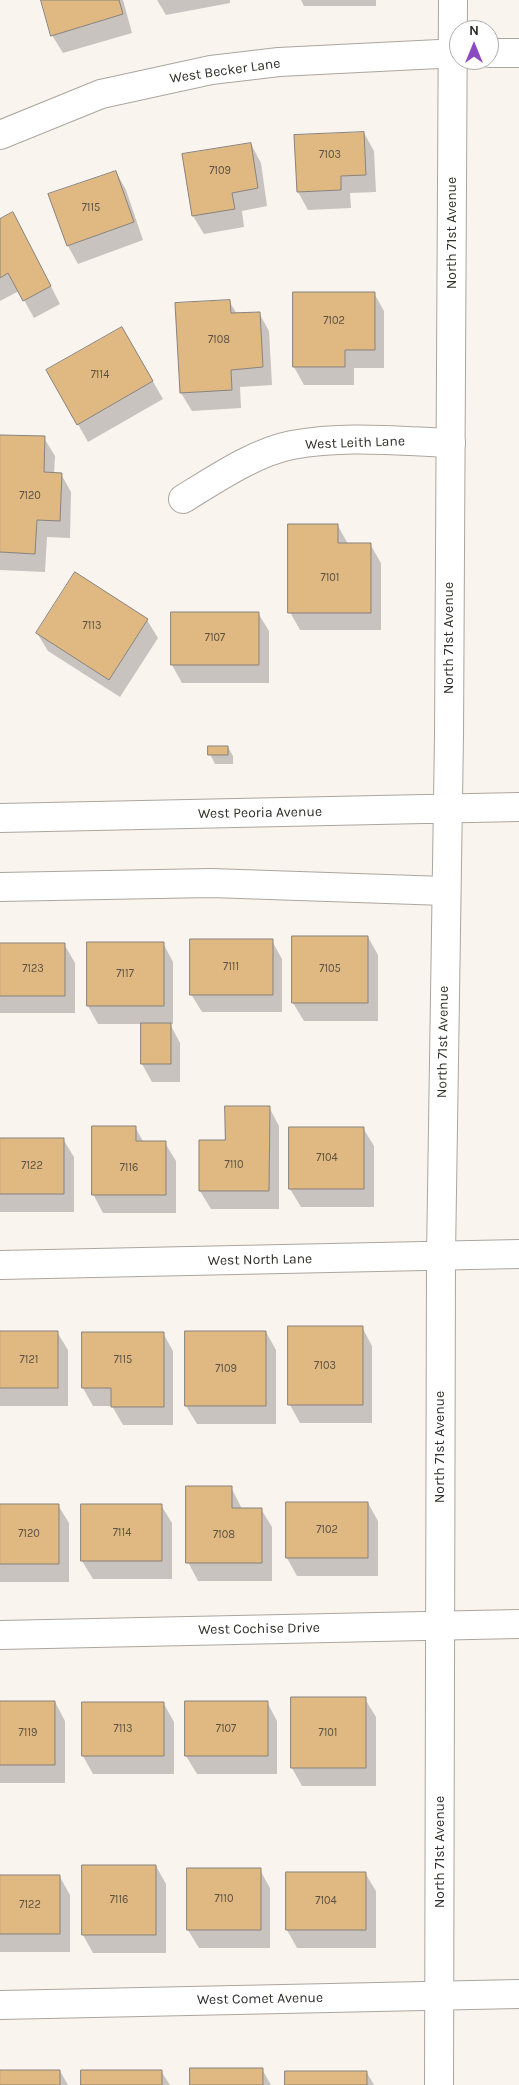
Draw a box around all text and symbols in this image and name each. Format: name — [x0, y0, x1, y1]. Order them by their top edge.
north arrow — [449, 20, 499, 70]
text: N — [469, 22, 479, 39]
street label: West Becker Lane — [169, 55, 281, 87]
house number: 7103 — [319, 148, 341, 162]
house number: 7109 — [209, 164, 231, 178]
street label: North 71st Avenue — [444, 177, 460, 289]
house number: 7115 — [82, 201, 100, 215]
house number: 7102 — [323, 314, 345, 328]
house number: 7108 — [208, 333, 230, 347]
house number: 7114 — [91, 368, 109, 382]
street label: West Leith Lane — [305, 433, 405, 453]
house number: 7120 — [19, 489, 41, 503]
house number: 7101 — [321, 571, 339, 585]
street label: North 71st Avenue — [441, 582, 457, 694]
house number: 7113 — [83, 619, 101, 633]
house number: 7107 — [205, 631, 225, 645]
street label: West Peoria Avenue — [198, 804, 322, 822]
house number: 7111 — [223, 960, 239, 974]
house number: 7123 — [22, 962, 44, 976]
house number: 7105 — [319, 962, 341, 976]
house number: 7117 — [116, 967, 134, 981]
street label: North 71st Avenue — [434, 986, 452, 1098]
house number: 7104 — [316, 1151, 338, 1165]
house number: 7110 — [225, 1158, 243, 1172]
house number: 7122 — [21, 1159, 43, 1173]
house number: 7116 — [120, 1161, 138, 1175]
street label: West North Lane — [208, 1251, 312, 1269]
house number: 7121 — [20, 1353, 38, 1367]
house number: 7115 — [114, 1353, 132, 1367]
house number: 7103 — [314, 1359, 336, 1373]
house number: 7109 — [215, 1362, 237, 1376]
street label: North 71st Avenue — [432, 1391, 448, 1503]
house number: 7102 — [316, 1523, 338, 1537]
house number: 7114 — [113, 1526, 131, 1540]
house number: 7120 — [18, 1527, 40, 1541]
house number: 7108 — [213, 1528, 235, 1542]
street label: West Cochise Drive — [198, 1620, 320, 1638]
house number: 7113 — [114, 1722, 132, 1736]
house number: 7107 — [216, 1722, 236, 1736]
house number: 7119 — [19, 1726, 37, 1740]
house number: 7101 — [319, 1726, 337, 1740]
street label: North 71st Avenue — [432, 1796, 448, 1908]
house number: 7110 — [215, 1892, 233, 1906]
house number: 7116 — [110, 1893, 128, 1907]
house number: 7104 — [315, 1894, 337, 1908]
house number: 7122 — [19, 1898, 41, 1912]
street label: West Comet Avenue — [197, 1989, 323, 2009]

